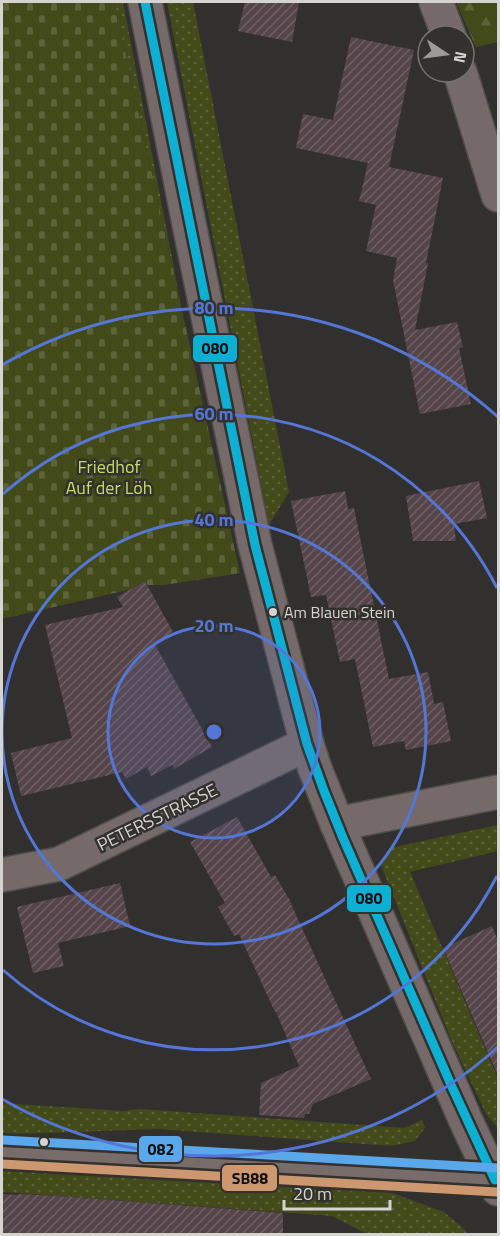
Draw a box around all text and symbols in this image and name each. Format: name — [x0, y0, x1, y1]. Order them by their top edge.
north arrow — [416, 24, 476, 84]
text: N — [448, 49, 474, 65]
text: 80 m — [194, 294, 234, 321]
line badge: 080 — [192, 334, 238, 363]
text: 080 — [202, 336, 228, 360]
text: 60 m — [194, 400, 234, 427]
park label: Friedhof Auf der Löh — [66, 453, 152, 501]
text: 40 m — [194, 506, 234, 533]
place label: Am Blauen Stein — [284, 600, 395, 624]
marker: Am Blauen Stein — [267, 606, 279, 618]
text: 20 m — [194, 612, 234, 639]
centre of rings — [204, 722, 224, 742]
street label: PETERSSTRASSE — [92, 776, 222, 858]
line badge: 080 — [346, 884, 392, 913]
text: 080 — [356, 886, 382, 910]
line badge: 082 — [138, 1135, 183, 1163]
unlabelled marker — [38, 1136, 50, 1148]
text: 082 — [148, 1137, 174, 1161]
line badge: SB88 — [221, 1164, 278, 1192]
text: SB88 — [232, 1166, 268, 1190]
scale bar — [284, 1173, 390, 1211]
text: 20 m — [293, 1180, 332, 1207]

